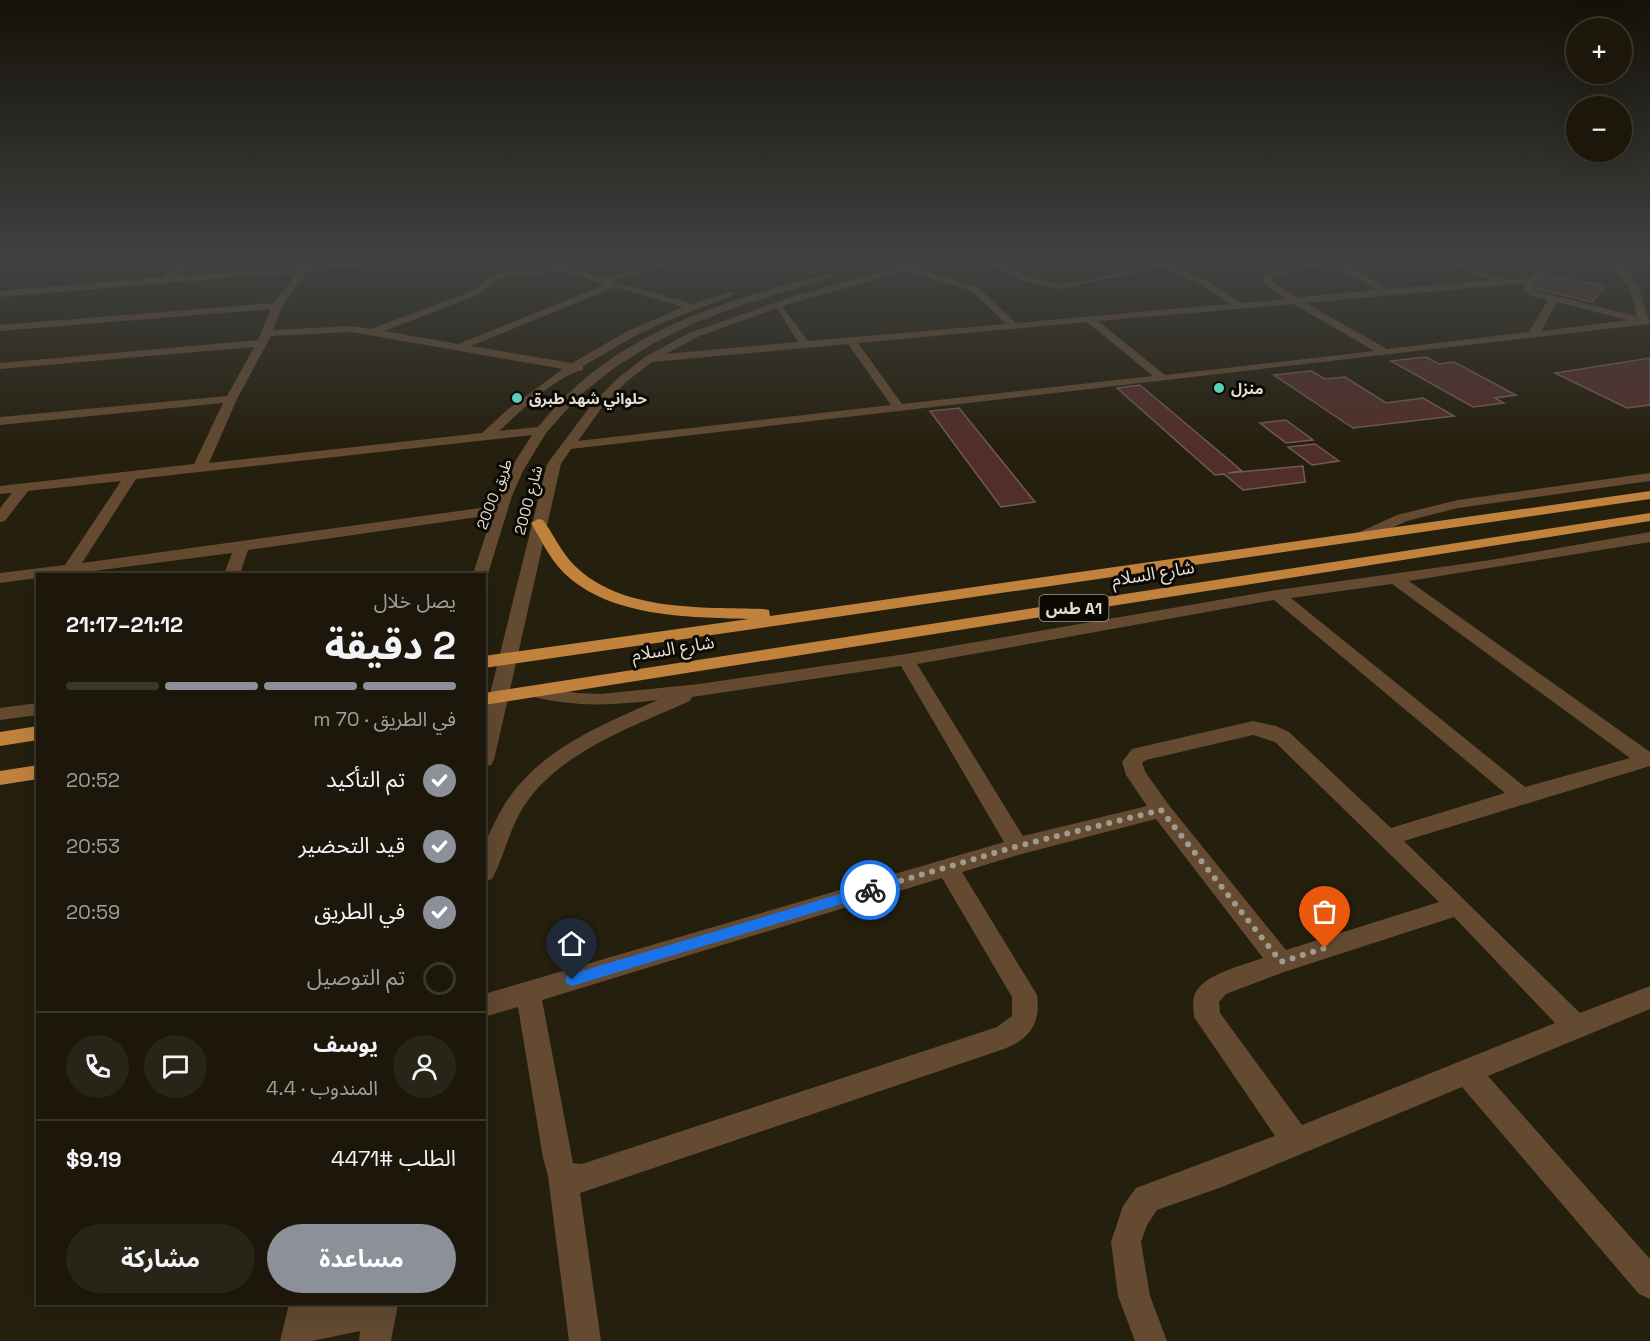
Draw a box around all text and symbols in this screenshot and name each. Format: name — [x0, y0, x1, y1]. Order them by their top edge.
map controls — [1566, 18, 1632, 162]
button: + — [1566, 18, 1632, 84]
button: − — [1566, 96, 1632, 162]
place label: منزل — [1231, 379, 1263, 398]
marker: منزل — [1212, 381, 1226, 395]
place label: حلواني شهد طبرق — [529, 389, 647, 410]
marker: حلواني شهد طبرق — [510, 391, 524, 405]
street label: طريق 2000 — [472, 456, 517, 532]
street label: شارع 2000 — [510, 463, 549, 538]
street label: شارع السلام — [1110, 555, 1196, 594]
text: يصل خلال — [374, 588, 456, 614]
road number: طس A1 — [1040, 595, 1108, 621]
text: 21:12–21:17 — [66, 610, 183, 638]
text: 2 دقيقة — [325, 621, 456, 670]
street label: شارع السلام — [630, 630, 716, 669]
text: في الطريق · 70 m — [313, 706, 456, 732]
icon: check — [423, 764, 456, 797]
text: تم التأكيد — [326, 765, 405, 793]
text: 20:52 — [66, 767, 120, 793]
icon: check — [423, 830, 456, 863]
text: قيد التحضير — [299, 831, 405, 859]
text: 20:53 — [66, 833, 120, 859]
courier — [840, 860, 900, 920]
icon: bike — [854, 874, 887, 907]
pin — [1299, 886, 1350, 948]
icon: bag — [1308, 895, 1341, 928]
icon: check — [423, 896, 456, 929]
text: في الطريق — [314, 897, 405, 925]
text: 20:59 — [66, 899, 120, 925]
pin — [546, 918, 597, 980]
icon: home — [555, 927, 588, 960]
text: تم التوصيل — [307, 963, 405, 991]
text: يوسف — [313, 1030, 378, 1058]
button: phone — [66, 1035, 129, 1098]
button: chat — [144, 1035, 207, 1098]
button: person — [393, 1035, 456, 1098]
text: المندوب · 4.4 — [266, 1075, 378, 1101]
text: الطلب #4471 — [331, 1144, 456, 1172]
text: $9.19 — [66, 1145, 122, 1173]
button: مشاركة — [66, 1224, 255, 1293]
button: مساعدة — [267, 1224, 456, 1293]

